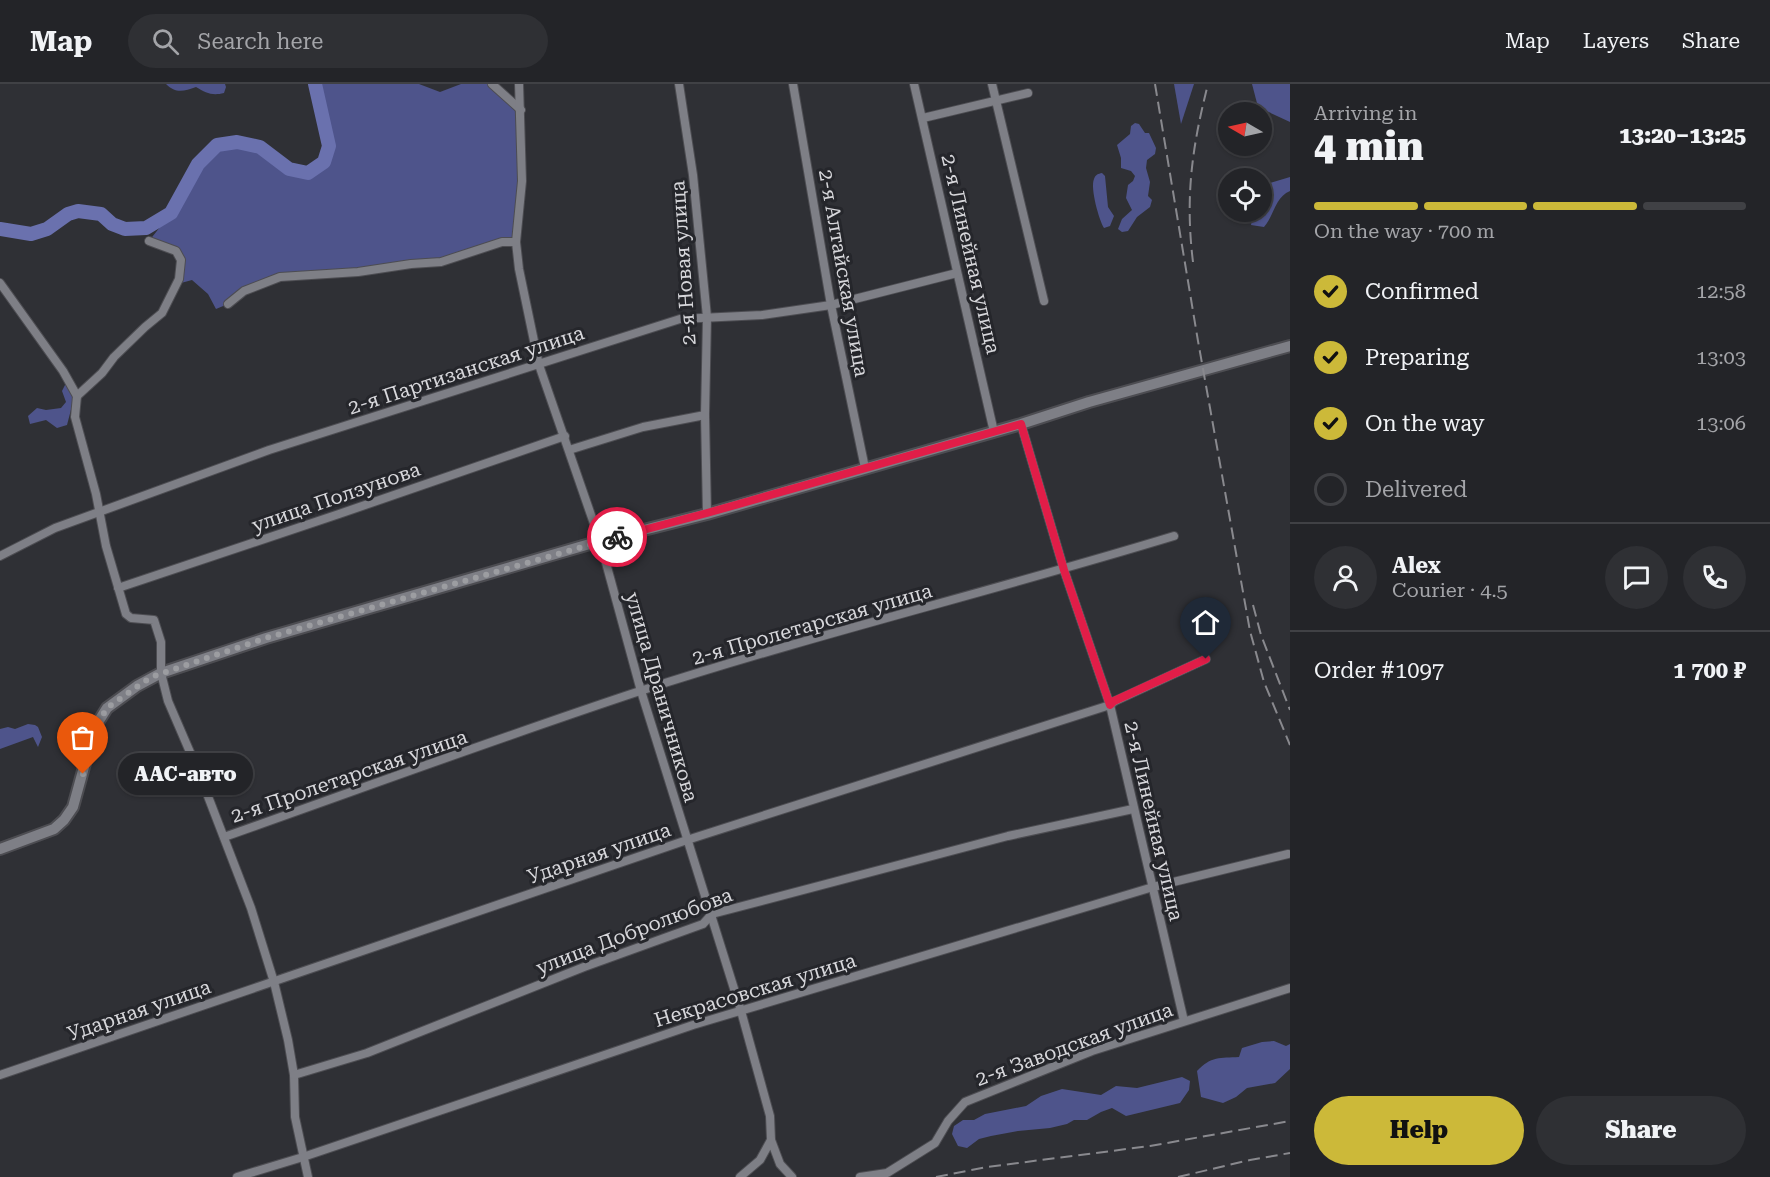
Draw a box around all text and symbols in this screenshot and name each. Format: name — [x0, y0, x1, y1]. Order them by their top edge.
search box — [128, 14, 548, 68]
text: Map — [30, 25, 92, 58]
icon: search — [149, 25, 182, 58]
text: Search here — [197, 29, 323, 54]
text: Map — [1505, 29, 1550, 53]
text: Layers — [1583, 29, 1649, 53]
text: Share — [1682, 29, 1740, 53]
text: Arriving in — [1314, 101, 1417, 125]
north arrow — [1218, 102, 1272, 156]
map controls — [1218, 102, 1272, 222]
text: 13:20–13:25 — [1619, 123, 1746, 148]
text: 4 min — [1314, 124, 1424, 170]
street label: 2-я Линейная улица — [936, 152, 1006, 356]
street label: 2-я Алтайская улица — [814, 167, 874, 379]
button: locate — [1218, 168, 1272, 222]
street label: 2-я Новая улица — [665, 180, 701, 346]
text: On the way · 700 m — [1314, 219, 1495, 243]
icon: check — [1314, 275, 1347, 308]
text: Confirmed — [1365, 279, 1479, 304]
text: 12:58 — [1696, 279, 1746, 303]
street label: 2-я Партизанская улица — [345, 320, 587, 420]
icon: check — [1314, 341, 1347, 374]
text: Preparing — [1365, 345, 1469, 370]
text: 13:03 — [1696, 345, 1746, 369]
icon: check — [1314, 407, 1347, 440]
text: On the way — [1365, 411, 1485, 436]
text: 13:06 — [1696, 411, 1746, 435]
street label: улица Ползунова — [249, 457, 424, 537]
text: Delivered — [1365, 477, 1467, 502]
courier — [587, 507, 647, 567]
icon: bike — [601, 521, 634, 554]
button: person — [1314, 546, 1377, 609]
button: chat — [1605, 546, 1668, 609]
button: phone — [1683, 546, 1746, 609]
text: Alex — [1392, 553, 1441, 578]
street label: 2-я Пролетарская улица — [689, 578, 935, 670]
text: Courier · 4.5 — [1392, 578, 1508, 602]
street label: улица Драничникова — [620, 589, 704, 805]
pin — [1180, 597, 1231, 659]
icon: home — [1189, 606, 1222, 639]
text: Order #1097 — [1314, 658, 1444, 683]
text: 1 700 ₽ — [1673, 658, 1746, 683]
pin — [57, 712, 108, 774]
street label: 2-я Линейная улица — [1119, 719, 1189, 923]
icon: bag — [66, 721, 99, 754]
street label: 2-я Пролетарская улица — [228, 724, 470, 828]
callout: ААС-авто — [119, 753, 254, 795]
text: ААС-авто — [134, 762, 237, 786]
street label: Ударная улица — [524, 817, 674, 889]
street label: улица Добролюбова — [532, 882, 736, 980]
street label: Некрасовская улица — [651, 948, 859, 1032]
street label: Ударная улица — [64, 974, 214, 1046]
street label: 2-я Заводская улица — [972, 997, 1176, 1091]
button: Help — [1314, 1096, 1524, 1165]
button: Share — [1536, 1096, 1746, 1165]

